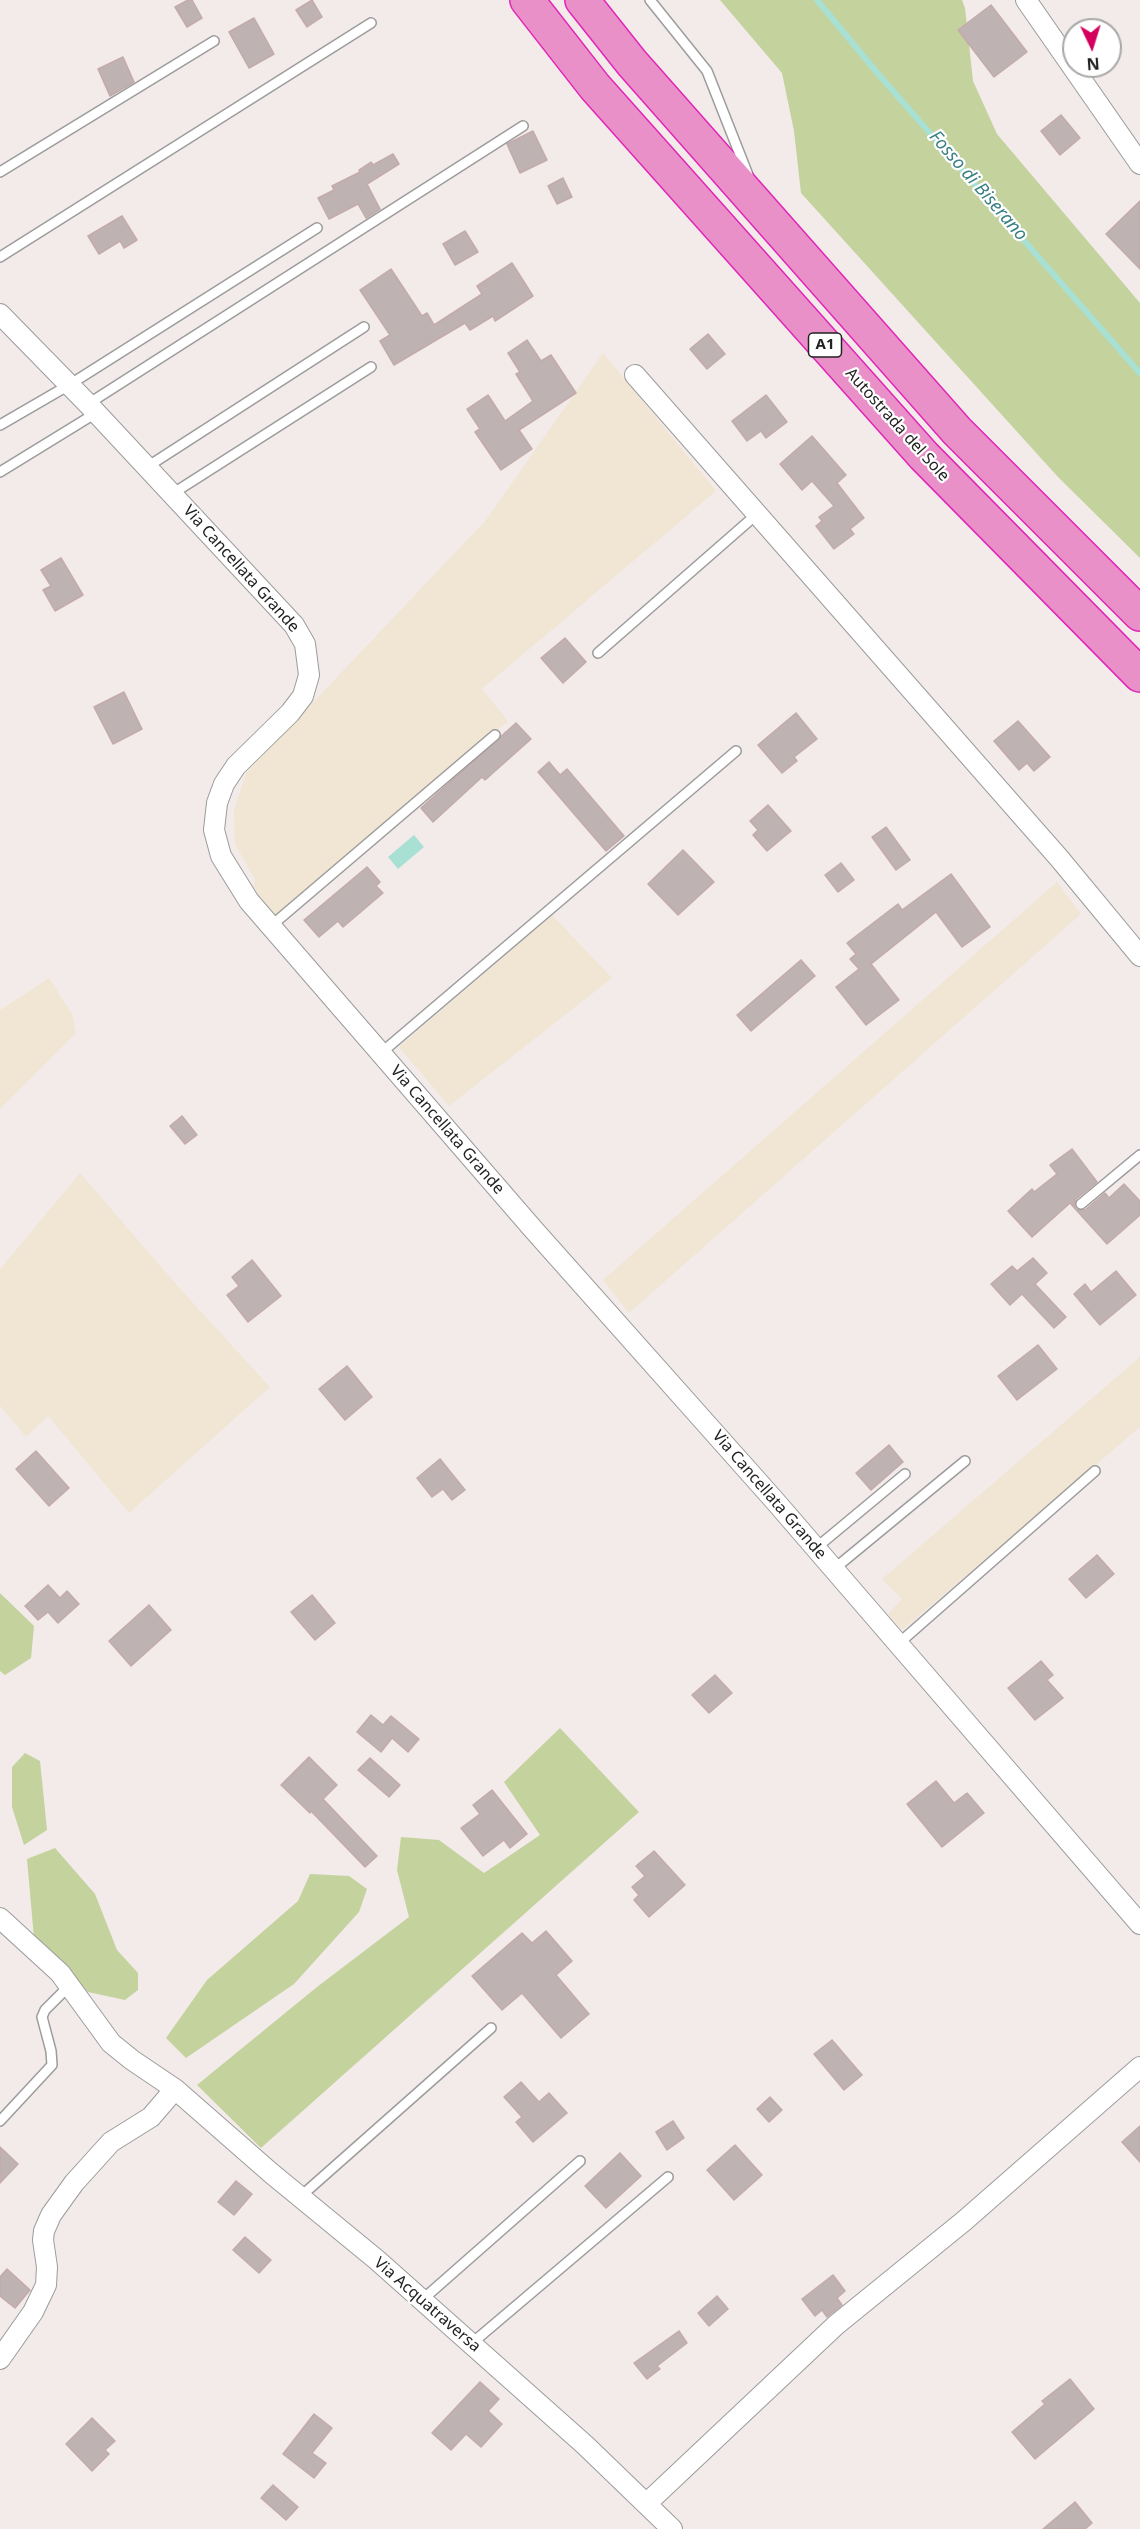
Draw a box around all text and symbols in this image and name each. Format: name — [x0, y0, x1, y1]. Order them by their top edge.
north arrow — [1062, 18, 1122, 78]
text: N — [1086, 53, 1100, 75]
water label: Fosso di Biserano — [924, 127, 1032, 245]
road number: A1 — [808, 333, 842, 357]
street label: Autostrada del Sole — [841, 364, 953, 486]
street label: Via Cancellata Grande — [179, 502, 303, 636]
street label: Via Cancellata Grande — [386, 1062, 508, 1198]
street label: Via Cancellata Grande — [708, 1427, 830, 1563]
street label: Via Acquatraversa — [370, 2253, 484, 2357]

